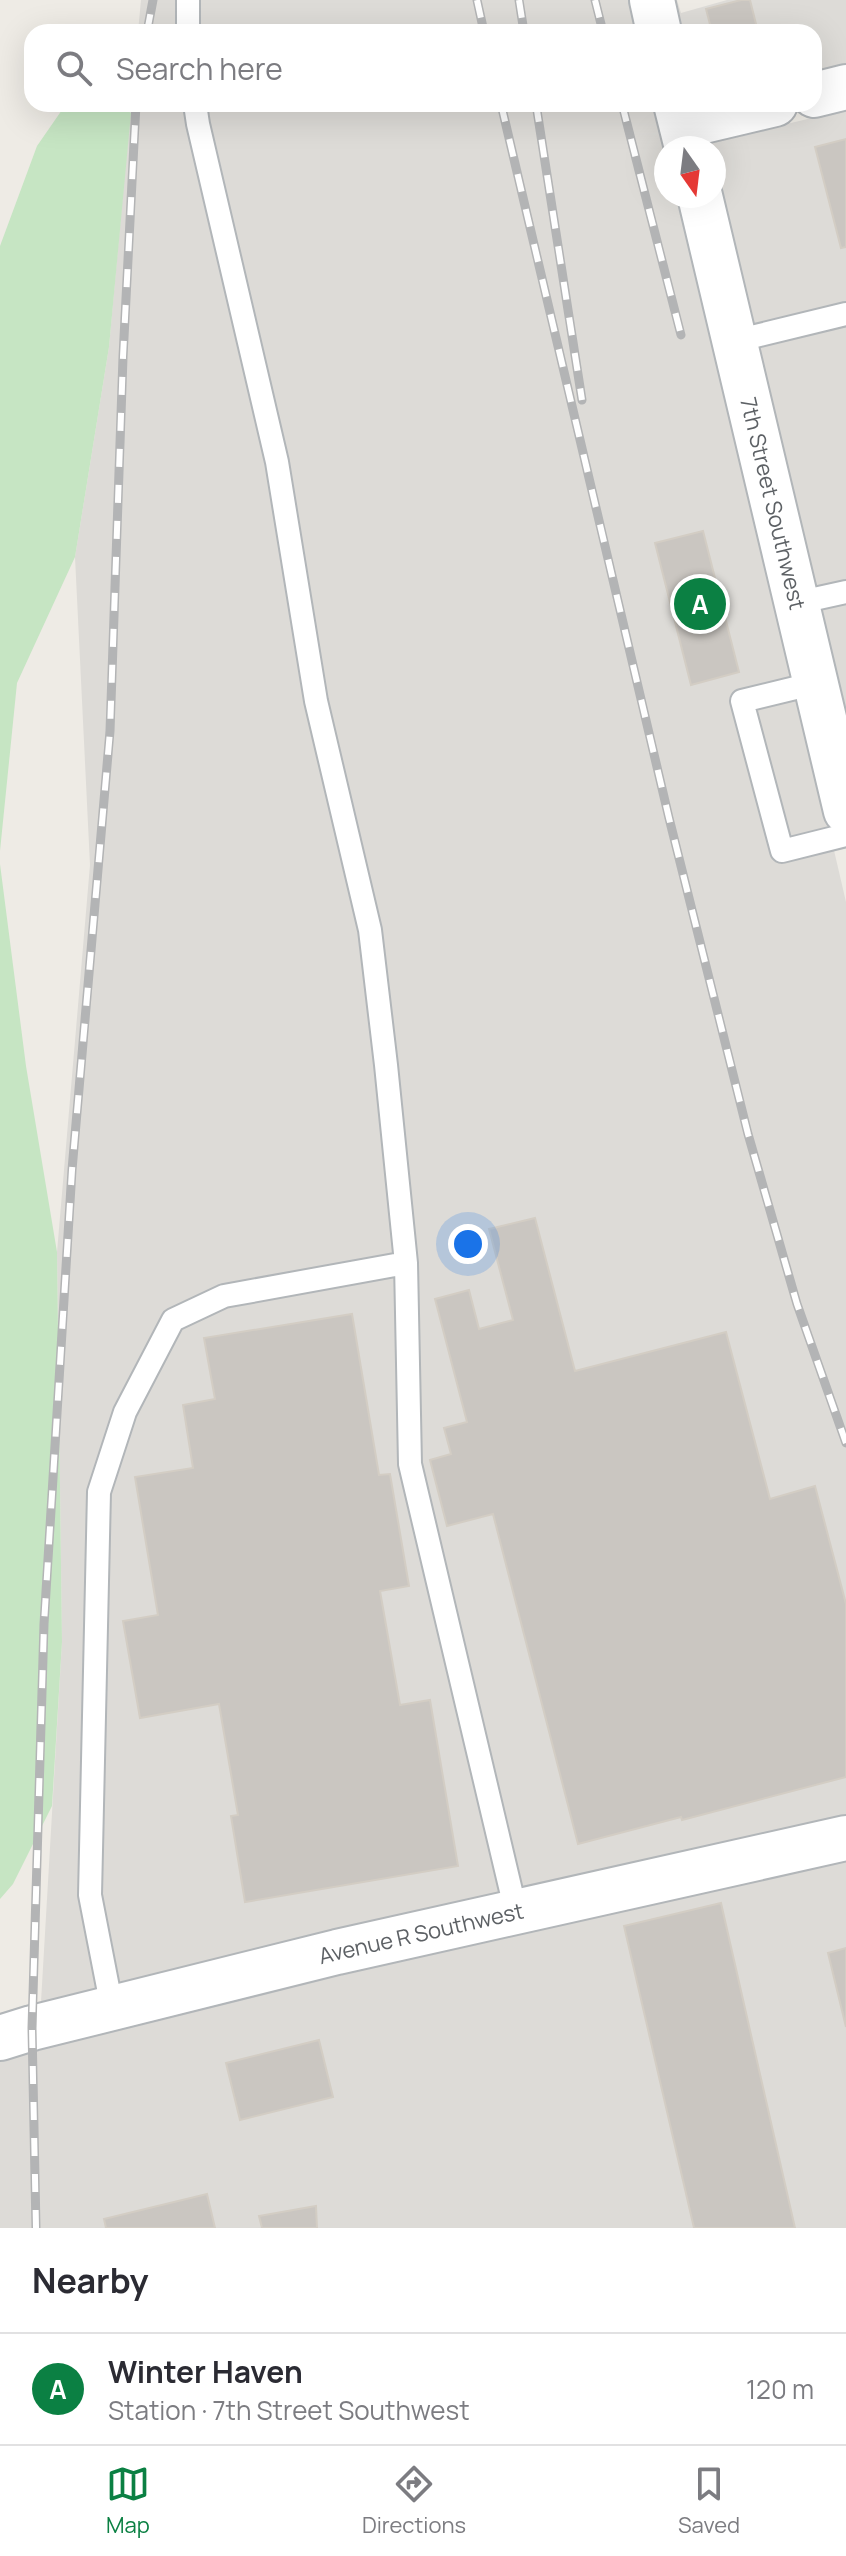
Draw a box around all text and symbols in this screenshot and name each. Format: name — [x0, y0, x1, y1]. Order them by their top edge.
search box — [24, 24, 822, 112]
icon: search — [52, 46, 96, 90]
text: Search here — [116, 48, 283, 89]
north arrow — [654, 136, 726, 208]
street label: 7th Street Southwest — [733, 394, 813, 613]
pin: A — [674, 574, 726, 634]
your location — [448, 1224, 488, 1264]
street label: Avenue R Southwest — [315, 1896, 527, 1971]
text: Nearby — [32, 2257, 148, 2303]
text: Winter Haven — [108, 2351, 303, 2392]
text: A — [49, 2371, 67, 2407]
text: 120 m — [746, 2371, 814, 2407]
text: Station · 7th Street Southwest — [108, 2392, 470, 2428]
tab: Map — [106, 2462, 150, 2540]
tab: Directions — [362, 2462, 466, 2540]
tab: Saved — [678, 2462, 740, 2540]

